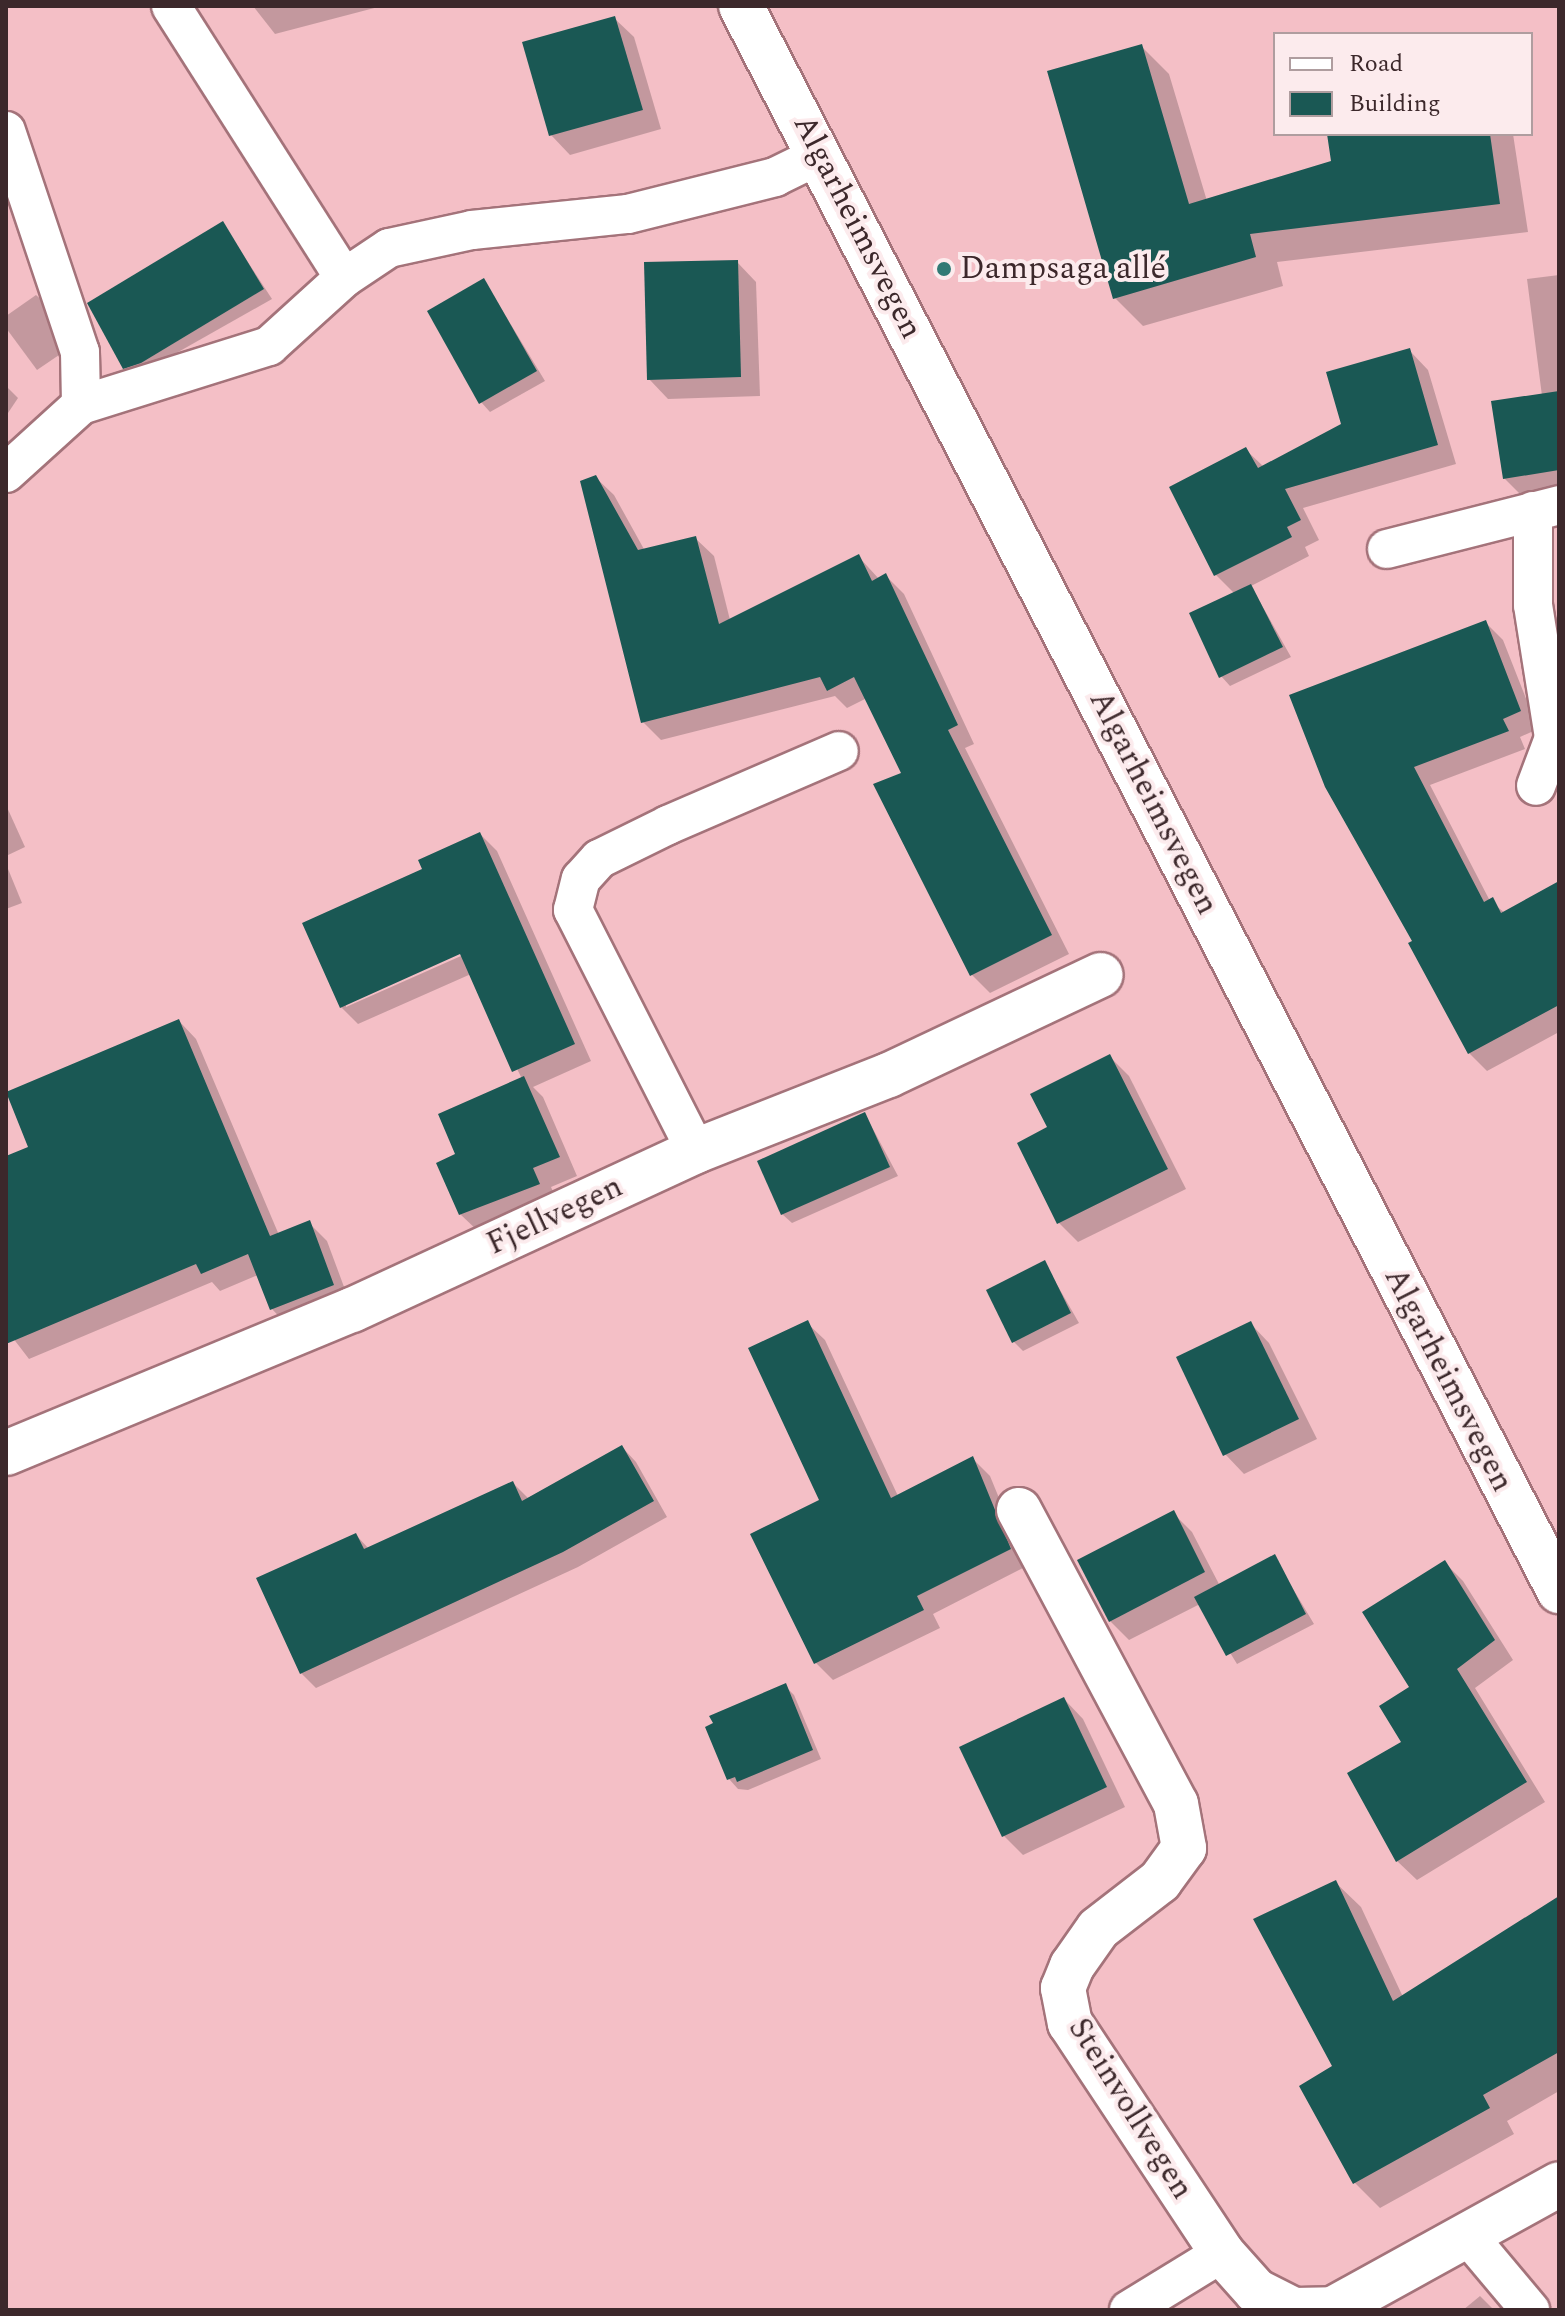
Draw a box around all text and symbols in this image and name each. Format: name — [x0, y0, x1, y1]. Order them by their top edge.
legend — [1273, 32, 1533, 136]
text: Road — [1349, 46, 1403, 82]
text: Building — [1349, 86, 1441, 122]
street label: Algarheimsvegen — [784, 109, 930, 345]
place label: Dampsaga allé — [960, 250, 1166, 288]
marker: Dampsaga allé — [935, 260, 953, 278]
street label: Algarheimsvegen — [1080, 685, 1226, 921]
street label: Fjellvegen — [481, 1168, 629, 1264]
street label: Algarheimsvegen — [1375, 1262, 1521, 1498]
street label: Steinvollvegen — [1059, 2011, 1201, 2207]

